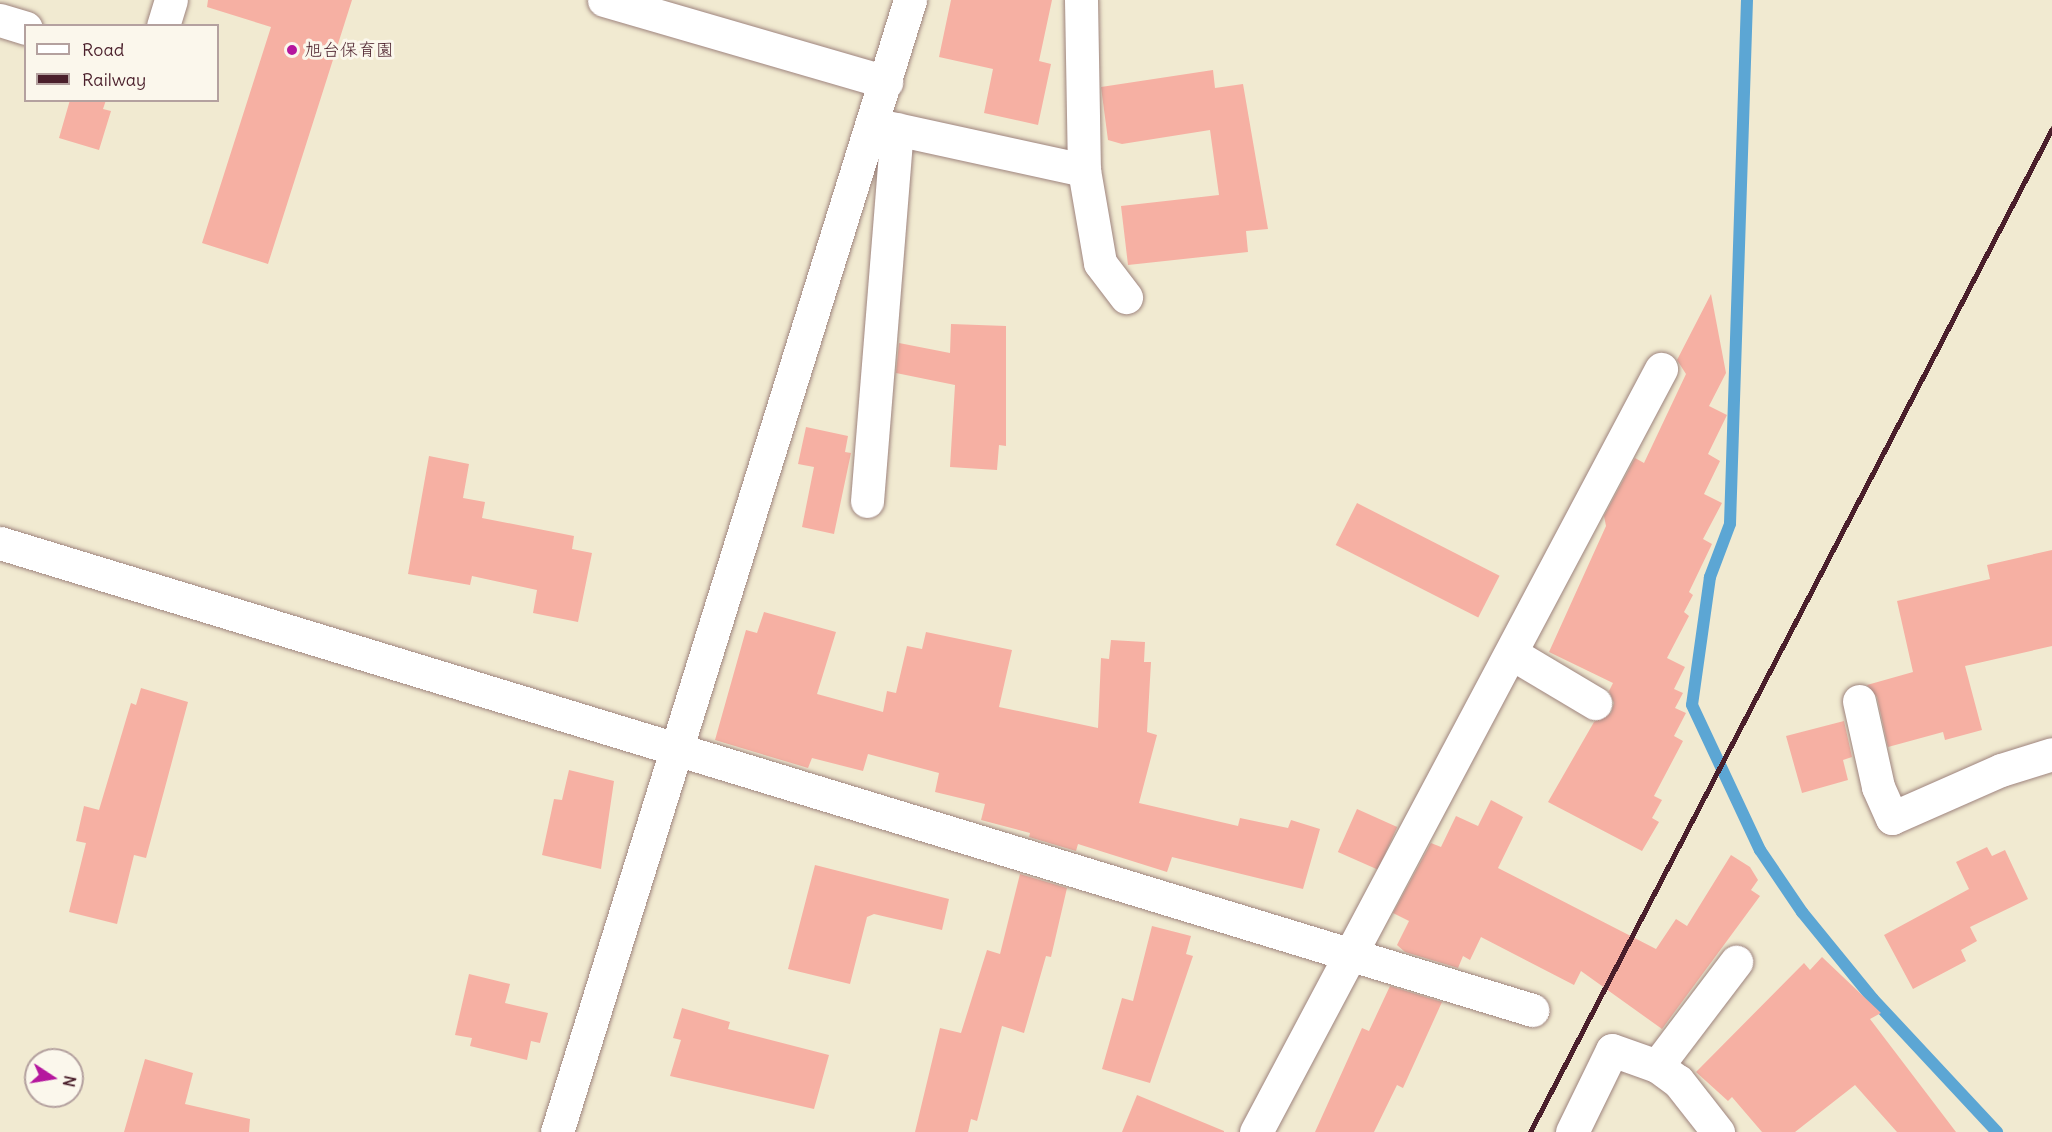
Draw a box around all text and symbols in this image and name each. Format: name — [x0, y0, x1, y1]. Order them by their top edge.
legend — [24, 24, 219, 102]
text: Road — [82, 38, 124, 61]
place label: 旭台保育園 — [304, 39, 394, 61]
marker: 旭台保育園 — [285, 43, 299, 57]
text: Railway — [82, 68, 146, 91]
north arrow — [24, 1048, 84, 1108]
text: N — [59, 1074, 81, 1089]

